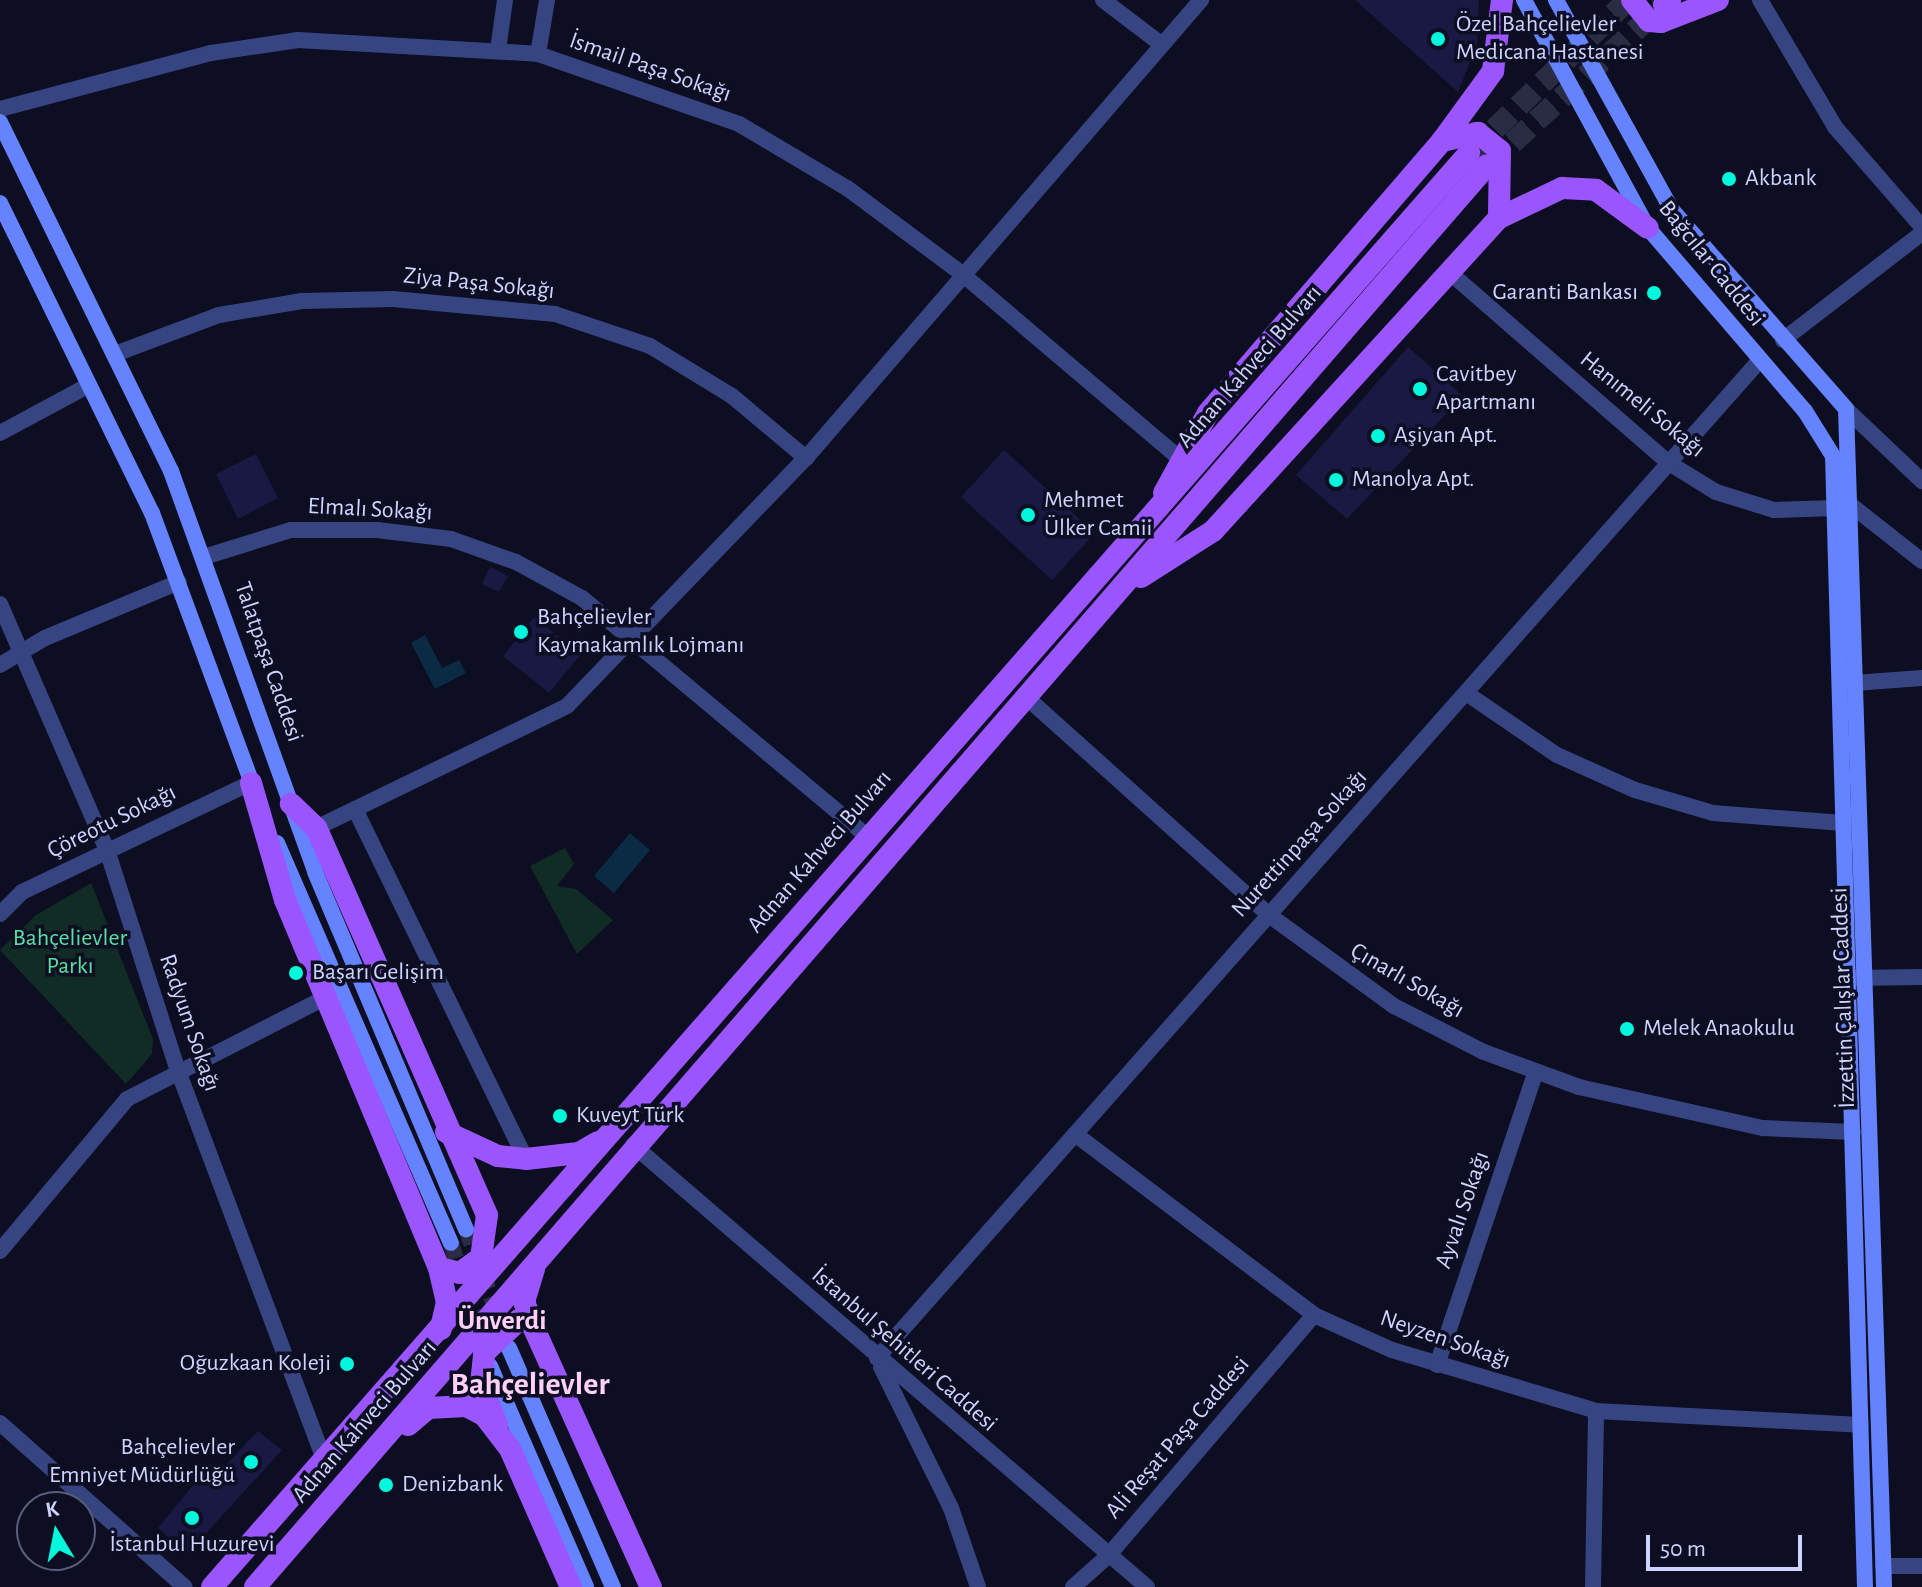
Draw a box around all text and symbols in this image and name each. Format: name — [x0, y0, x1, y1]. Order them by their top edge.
place label: Özel Bahçelievler Medicana Hastanesi — [1456, 11, 1644, 67]
street label: İsmail Paşa Sokağı — [565, 27, 735, 109]
marker: Özel Bahçelievler Medicana Hastanesi — [1427, 28, 1449, 50]
place label: Akbank — [1745, 165, 1816, 193]
marker: Akbank — [1720, 170, 1738, 188]
street label: Bağcılar Caddesi — [1652, 195, 1770, 333]
street label: Ziya Paşa Sokağı — [402, 262, 556, 306]
place label: Garanti Bankası — [1492, 279, 1638, 307]
street label: Adnan Kahveci Bulvarı — [1171, 280, 1329, 454]
marker: Garanti Bankası — [1645, 284, 1663, 302]
street label: Hanımeli Sokağı — [1574, 346, 1710, 464]
place label: Cavitbey Apartmanı — [1436, 361, 1536, 417]
marker: Cavitbey Apartmanı — [1411, 380, 1429, 398]
place label: Aşiyan Apt. — [1394, 422, 1498, 450]
marker: Aşiyan Apt. — [1369, 427, 1387, 445]
place label: Manolya Apt. — [1352, 466, 1475, 494]
marker: Manolya Apt. — [1327, 471, 1345, 489]
place label: Mehmet Ülker Camii — [1044, 487, 1152, 543]
street label: Elmalı Sokağı — [307, 492, 433, 528]
marker: Mehmet Ülker Camii — [1019, 506, 1037, 524]
street label: Talatpaşa Caddesi — [227, 578, 309, 746]
place label: Bahçelievler Kaymakamlık Lojmanı — [537, 604, 744, 660]
marker: Bahçelievler Kaymakamlık Lojmanı — [512, 623, 530, 641]
street label: Nurettinpaşa Sokağı — [1226, 764, 1374, 924]
street label: Adnan Kahveci Bulvarı — [741, 765, 899, 939]
street label: Çöreotu Sokağı — [43, 778, 181, 866]
street label: İzzettin Çalışlar Caddesi — [1826, 887, 1862, 1109]
park label: Bahçelievler Parkı — [13, 925, 127, 981]
street label: Çınarlı Sokağı — [1345, 937, 1469, 1025]
street label: Radyum Sokağı — [152, 951, 226, 1095]
place label: Başarı Gelişim — [312, 959, 444, 987]
marker: Başarı Gelişim — [287, 964, 305, 982]
place label: Melek Anaokulu — [1643, 1015, 1795, 1043]
marker: Melek Anaokulu — [1618, 1020, 1636, 1038]
place label: Kuveyt Türk — [576, 1102, 684, 1130]
marker: Kuveyt Türk — [551, 1107, 569, 1125]
street label: Ayvalı Sokağı — [1430, 1148, 1496, 1272]
street label: İstanbul Şehitleri Caddesi — [805, 1261, 1003, 1439]
district label: Ünverdi — [458, 1304, 546, 1338]
street label: Neyzen Sokağı — [1376, 1304, 1514, 1376]
street label: Adnan Kahveci Bulvarı — [286, 1335, 444, 1509]
place label: Oğuzkaan Koleji — [180, 1350, 331, 1378]
street label: Ali Reşat Paşa Caddesi — [1100, 1351, 1256, 1525]
marker: Oğuzkaan Koleji — [338, 1355, 356, 1373]
district label: Bahçelievler — [450, 1365, 610, 1403]
place label: Bahçelievler Emniyet Müdürlüğü — [49, 1434, 235, 1490]
marker: Bahçelievler Emniyet Müdürlüğü — [242, 1453, 260, 1471]
place label: Denizbank — [402, 1471, 503, 1499]
marker: Denizbank — [377, 1476, 395, 1494]
north arrow — [16, 1491, 96, 1571]
text: K — [44, 1497, 60, 1521]
marker: İstanbul Huzurevi — [183, 1509, 201, 1527]
scale bar — [1650, 1519, 1806, 1569]
place label: İstanbul Huzurevi — [109, 1531, 275, 1559]
text: 50 m — [1660, 1537, 1706, 1561]

